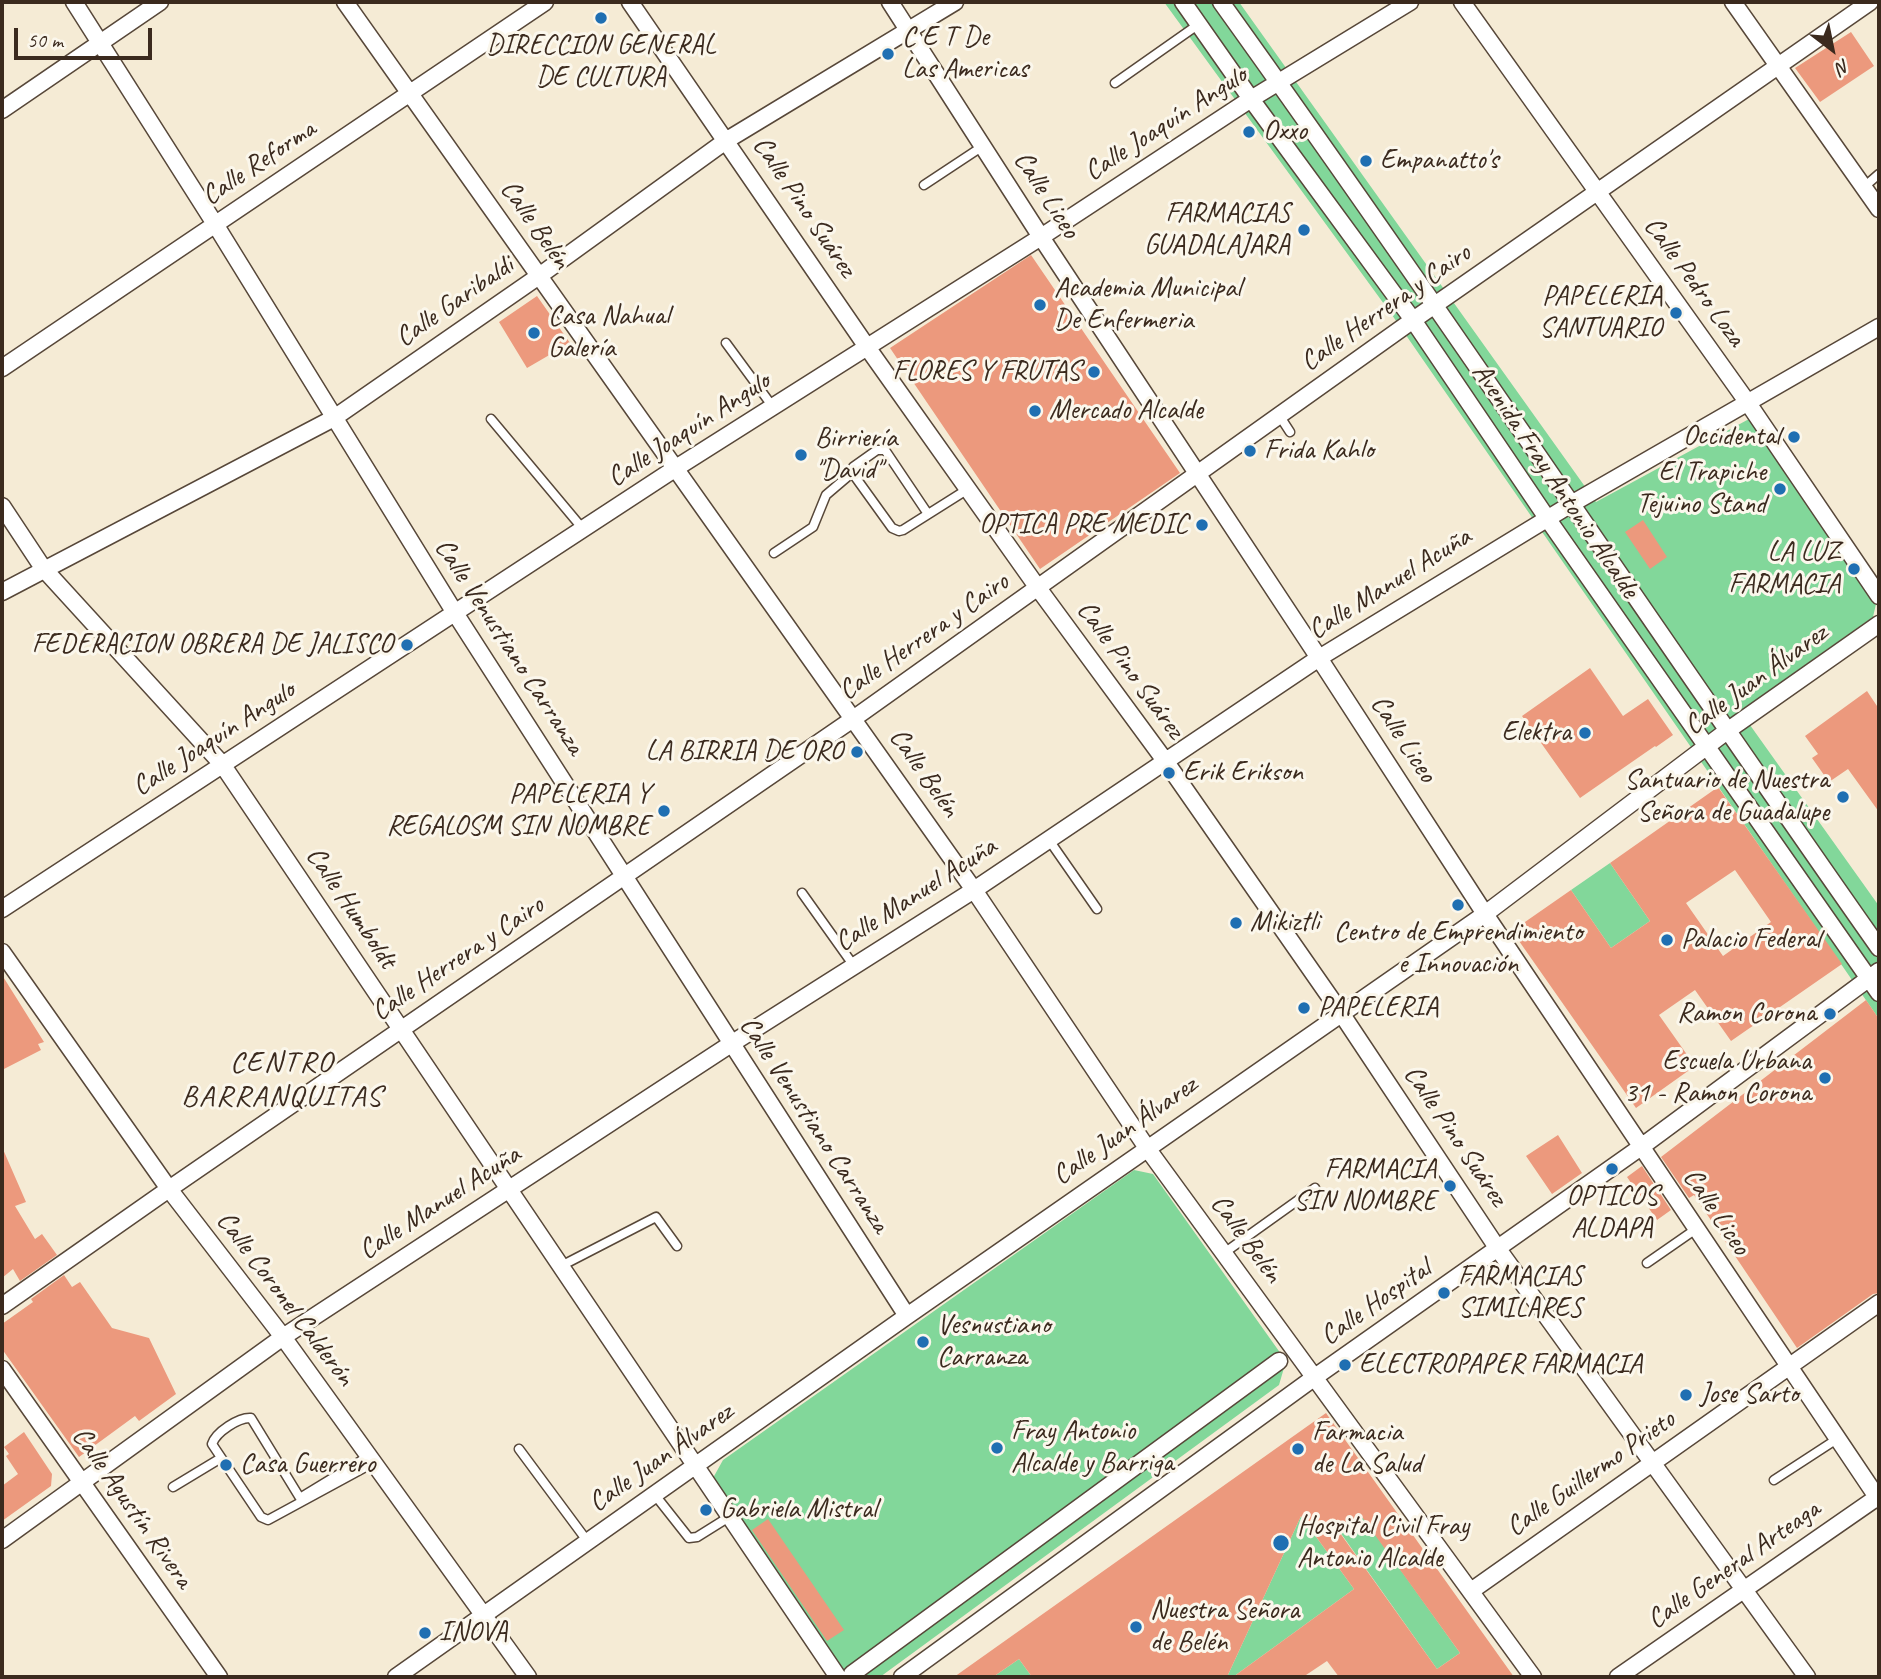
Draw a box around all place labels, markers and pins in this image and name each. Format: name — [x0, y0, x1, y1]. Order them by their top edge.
marker: DIRECCION GENERAL DE CULTURA — [593, 10, 609, 26]
place label: C E T De Las Americas — [902, 21, 1028, 87]
place label: DIRECCION GENERAL DE CULTURA — [486, 29, 716, 95]
marker: C E T De Las Americas — [880, 46, 896, 62]
place label: Oxxo — [1263, 115, 1307, 149]
marker: Oxxo — [1241, 124, 1257, 140]
place label: Empanatto's — [1380, 144, 1498, 178]
marker: Empanatto's — [1358, 153, 1374, 169]
place label: FARMACIAS GUADALAJARA — [1144, 197, 1290, 263]
marker: FARMACIAS GUADALAJARA — [1296, 222, 1312, 238]
place label: Academia Municipal De Enfermeria — [1054, 272, 1241, 338]
place label: PAPELERIA SANTUARIO — [1539, 280, 1662, 346]
marker: Academia Municipal De Enfermeria — [1032, 297, 1048, 313]
place label: Casa Nahual Galería — [548, 300, 670, 366]
marker: PAPELERIA SANTUARIO — [1668, 305, 1684, 321]
marker: Casa Nahual Galería — [526, 325, 542, 341]
place label: FLORES Y FRUTAS — [893, 355, 1080, 389]
marker: FLORES Y FRUTAS — [1086, 364, 1102, 380]
place label: Mercado Alcalde — [1049, 394, 1203, 428]
marker: Mercado Alcalde — [1027, 403, 1043, 419]
place label: Occidental — [1683, 420, 1780, 454]
place label: Birriería "David" — [815, 422, 897, 488]
marker: Occidental — [1786, 429, 1802, 445]
place label: Frida Kahlo — [1264, 434, 1374, 468]
marker: Frida Kahlo — [1242, 443, 1258, 459]
marker: Birriería "David" — [793, 447, 809, 463]
place label: El Trapiche Tejuino Stand — [1637, 456, 1766, 522]
marker: El Trapiche Tejuino Stand — [1772, 481, 1788, 497]
place label: OPTICA PRE MEDIC — [979, 508, 1188, 542]
marker: OPTICA PRE MEDIC — [1194, 517, 1210, 533]
place label: LA LUZ FARMACIA — [1729, 536, 1840, 602]
marker: LA LUZ FARMACIA — [1846, 561, 1862, 577]
place label: FEDERACION OBRERA DE JALISCO — [32, 628, 393, 662]
marker: FEDERACION OBRERA DE JALISCO — [399, 637, 415, 653]
place label: Elektra — [1502, 716, 1571, 750]
marker: Elektra — [1577, 725, 1593, 741]
place label: LA BIRRIA DE ORO — [645, 735, 843, 769]
marker: LA BIRRIA DE ORO — [849, 744, 865, 760]
place label: Erik Erikson — [1183, 756, 1303, 790]
place label: Santuario de Nuestra Señora de Guadalupe — [1624, 764, 1829, 830]
marker: Erik Erikson — [1161, 765, 1177, 781]
place label: PAPELERIA Y REGALOSM SIN NOMBRE — [386, 778, 650, 844]
marker: Santuario de Nuestra Señora de Guadalupe — [1835, 789, 1851, 805]
marker: PAPELERIA Y REGALOSM SIN NOMBRE — [656, 803, 672, 819]
marker: Centro de Emprendimiento e Innovación — [1450, 897, 1466, 913]
place label: Mikiztli — [1250, 906, 1319, 940]
marker: Mikiztli — [1228, 915, 1244, 931]
place label: Centro de Emprendimiento e Innovación — [1334, 916, 1582, 982]
place label: Palacio Federal — [1681, 923, 1821, 957]
marker: Palacio Federal — [1659, 932, 1675, 948]
place label: PAPELERIA — [1318, 991, 1438, 1025]
place label: Ramon Corona — [1677, 997, 1816, 1031]
marker: PAPELERIA — [1296, 1000, 1312, 1016]
marker: Ramon Corona — [1822, 1006, 1838, 1022]
place label: Escuela Urbana 31 - Ramon Corona — [1624, 1045, 1811, 1111]
marker: Escuela Urbana 31 - Ramon Corona — [1817, 1070, 1833, 1086]
place label: FARMACIA SIN NOMBRE — [1294, 1153, 1436, 1219]
marker: OPTICOS ALDAPA — [1604, 1161, 1620, 1177]
marker: FARMACIA SIN NOMBRE — [1442, 1178, 1458, 1194]
place label: OPTICOS ALDAPA — [1566, 1180, 1658, 1246]
place label: FARMACIAS SIMILARES — [1458, 1260, 1582, 1326]
marker: FARMACIAS SIMILARES — [1436, 1285, 1452, 1301]
place label: Vesnustiano Carranza — [937, 1309, 1050, 1375]
marker: Vesnustiano Carranza — [915, 1334, 931, 1350]
place label: ELECTROPAPER FARMACIA — [1359, 1348, 1642, 1382]
marker: ELECTROPAPER FARMACIA — [1337, 1357, 1353, 1373]
place label: Jose Sarto — [1700, 1378, 1798, 1412]
marker: Jose Sarto — [1678, 1387, 1694, 1403]
place label: Fray Antonio Alcalde y Barriga — [1011, 1415, 1173, 1481]
place label: Farmacia de La Salud — [1312, 1416, 1421, 1482]
marker: Fray Antonio Alcalde y Barriga — [989, 1440, 1005, 1456]
marker: Farmacia de La Salud — [1290, 1441, 1306, 1457]
place label: Casa Guerrero — [240, 1448, 375, 1482]
marker: Casa Guerrero — [218, 1457, 234, 1473]
place label: Gabriela Mistral — [720, 1493, 877, 1527]
marker: Gabriela Mistral — [698, 1502, 714, 1518]
place label: Hospital Civil Fray Antonio Alcalde — [1297, 1510, 1469, 1576]
marker: Hospital Civil Fray Antonio Alcalde — [1271, 1533, 1291, 1553]
place label: Nuestra Señora de Belén — [1150, 1594, 1299, 1660]
place label: INOVA — [439, 1616, 508, 1650]
marker: Nuestra Señora de Belén — [1128, 1619, 1144, 1635]
marker: INOVA — [417, 1625, 433, 1641]

